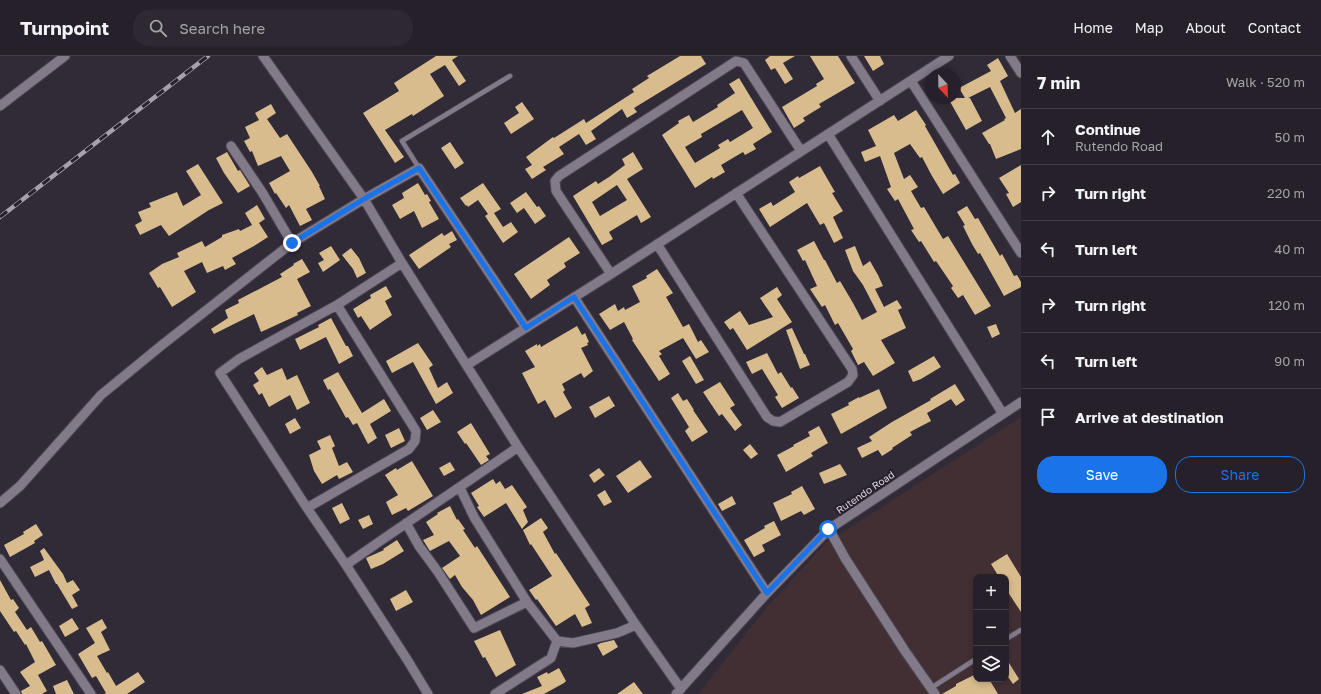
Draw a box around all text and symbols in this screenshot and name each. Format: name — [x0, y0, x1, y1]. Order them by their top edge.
search box — [133, 10, 413, 46]
text: Turnpoint — [20, 16, 109, 39]
icon: search — [147, 17, 169, 39]
text: Search here — [179, 19, 265, 37]
text: Home — [1073, 19, 1113, 36]
text: Map — [1135, 19, 1163, 36]
text: About — [1185, 19, 1226, 36]
text: Contact — [1248, 19, 1301, 36]
north arrow — [925, 68, 961, 104]
text: 7 min — [1037, 72, 1080, 93]
text: Walk · 520 m — [1226, 74, 1305, 90]
text: Continue — [1075, 120, 1141, 138]
icon: ahead — [1037, 126, 1059, 148]
text: 50 m — [1275, 129, 1305, 145]
text: Rutendo Road — [1075, 138, 1163, 154]
icon: right — [1037, 182, 1059, 204]
text: Turn right — [1075, 184, 1146, 202]
text: 220 m — [1267, 185, 1305, 201]
route end — [283, 234, 301, 252]
icon: left — [1037, 238, 1059, 260]
text: Turn left — [1075, 240, 1137, 258]
text: 40 m — [1274, 241, 1305, 257]
icon: right — [1037, 294, 1059, 316]
text: Turn right — [1075, 296, 1146, 314]
text: 120 m — [1268, 297, 1305, 313]
icon: left — [1037, 350, 1059, 372]
text: Turn left — [1075, 352, 1137, 370]
text: 90 m — [1274, 353, 1305, 369]
icon: arrive — [1037, 406, 1059, 428]
text: Arrive at destination — [1075, 408, 1224, 426]
button: Save — [1037, 456, 1167, 493]
button: Share — [1175, 456, 1305, 493]
street label: Rutendo Road — [834, 468, 896, 516]
route start — [819, 520, 837, 538]
map controls — [973, 574, 1009, 682]
button: + — [973, 574, 1009, 610]
button: − — [973, 610, 1009, 646]
button: layers — [973, 646, 1009, 682]

